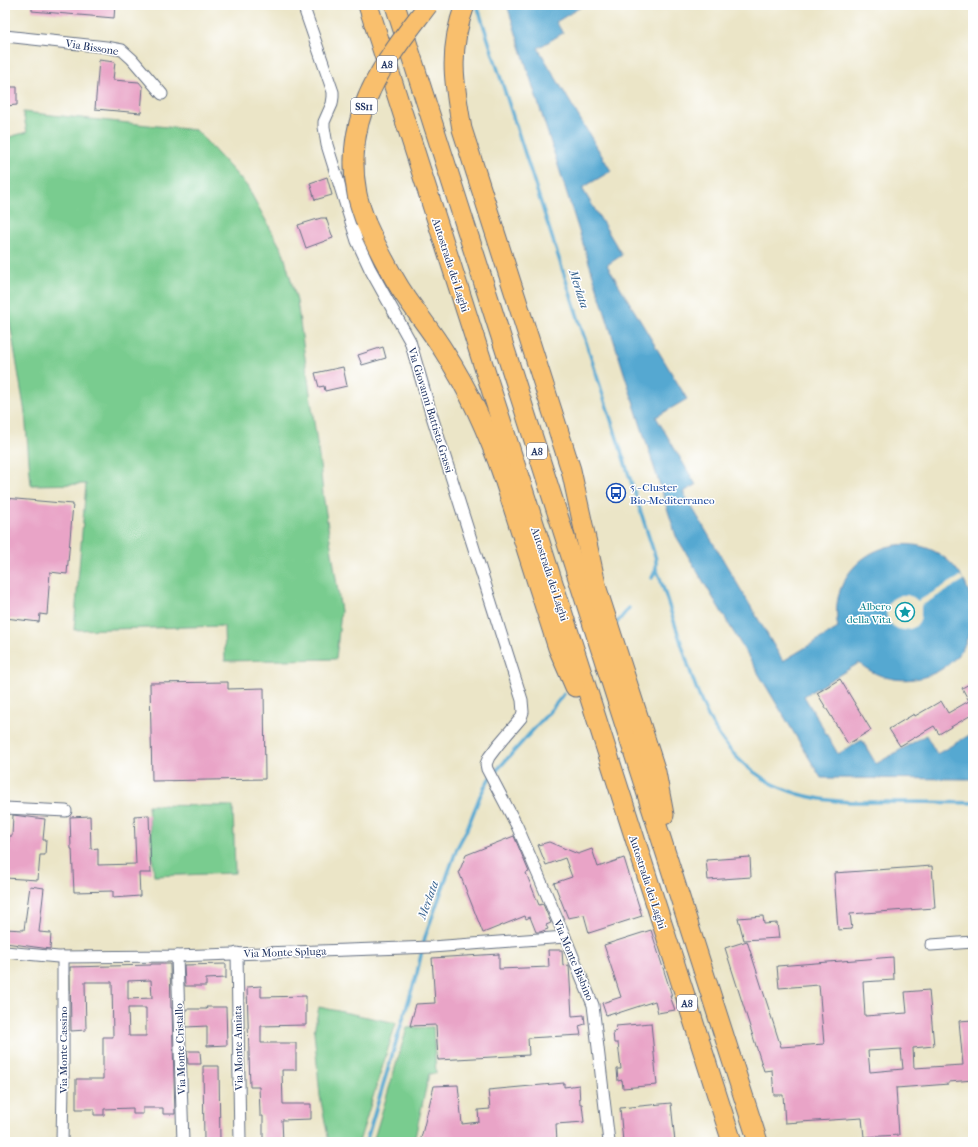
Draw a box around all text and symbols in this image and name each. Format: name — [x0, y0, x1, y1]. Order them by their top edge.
street label: Via Bissone — [63, 37, 120, 58]
road number: A8 — [377, 56, 397, 72]
road number: SS11 — [351, 98, 377, 114]
street label: Autostrada dei Laghi — [429, 216, 472, 314]
water label: Merlata — [566, 267, 592, 310]
street label: Via Giovanni Battista Grassi — [405, 345, 456, 475]
road number: A8 — [527, 443, 547, 459]
place label: 5 - Cluster Bio-Mediterraneo — [630, 481, 715, 507]
bus stop icon: 5 - Cluster Bio-Mediterraneo — [605, 482, 627, 504]
street label: Autostrada dei Laghi — [528, 525, 571, 623]
place label: Albero della Vita — [847, 600, 892, 626]
place icon: Albero della Vita — [894, 601, 916, 623]
street label: Autostrada dei Laghi — [626, 833, 669, 931]
water label: Merlata — [414, 879, 441, 922]
street label: Via Monte Bisbino — [550, 917, 597, 1003]
street label: Via Monte Spluga — [242, 945, 328, 960]
road number: A8 — [677, 995, 697, 1011]
street label: Via Monte Cristallo — [172, 1003, 189, 1096]
street label: Via Monte Amiata — [231, 1005, 246, 1092]
street label: Via Monte Cassino — [57, 1006, 70, 1095]

